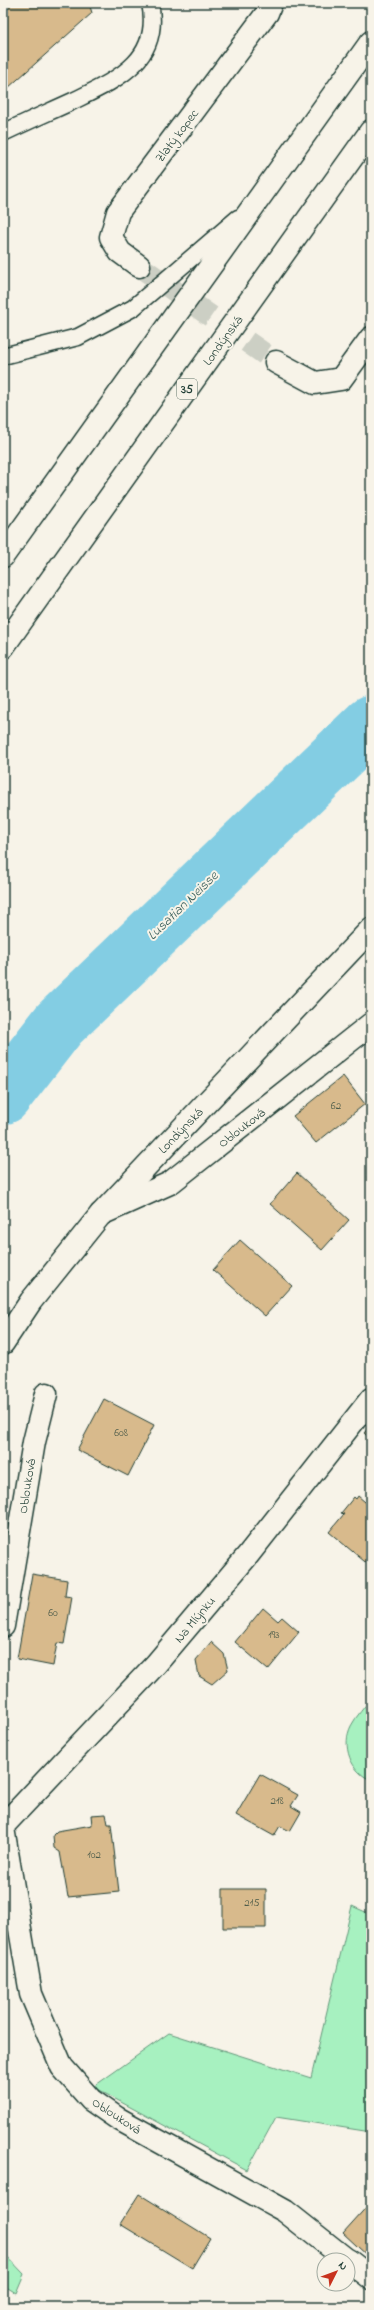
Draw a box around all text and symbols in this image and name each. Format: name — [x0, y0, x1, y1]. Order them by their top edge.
street label: Zlatý kopec — [151, 105, 205, 167]
street label: Londýnská — [199, 312, 249, 370]
road number: 35 — [177, 379, 197, 399]
water label: Lusatian Neisse — [143, 866, 224, 946]
house number: 62 — [331, 1098, 342, 1114]
street label: Londýnská — [154, 1103, 209, 1159]
street label: Oblouková — [214, 1103, 270, 1153]
house number: 608 — [114, 1425, 128, 1441]
street label: Oblouková — [14, 1457, 41, 1515]
street label: Na Mlýnku — [170, 1592, 221, 1648]
house number: 60 — [48, 1605, 58, 1621]
house number: 193 — [268, 1627, 280, 1643]
house number: 218 — [270, 1793, 284, 1809]
house number: 102 — [87, 1847, 101, 1863]
house number: 215 — [244, 1895, 260, 1911]
street label: Oblouková — [88, 2093, 145, 2140]
north arrow — [316, 2252, 356, 2292]
text: N — [334, 2258, 351, 2274]

